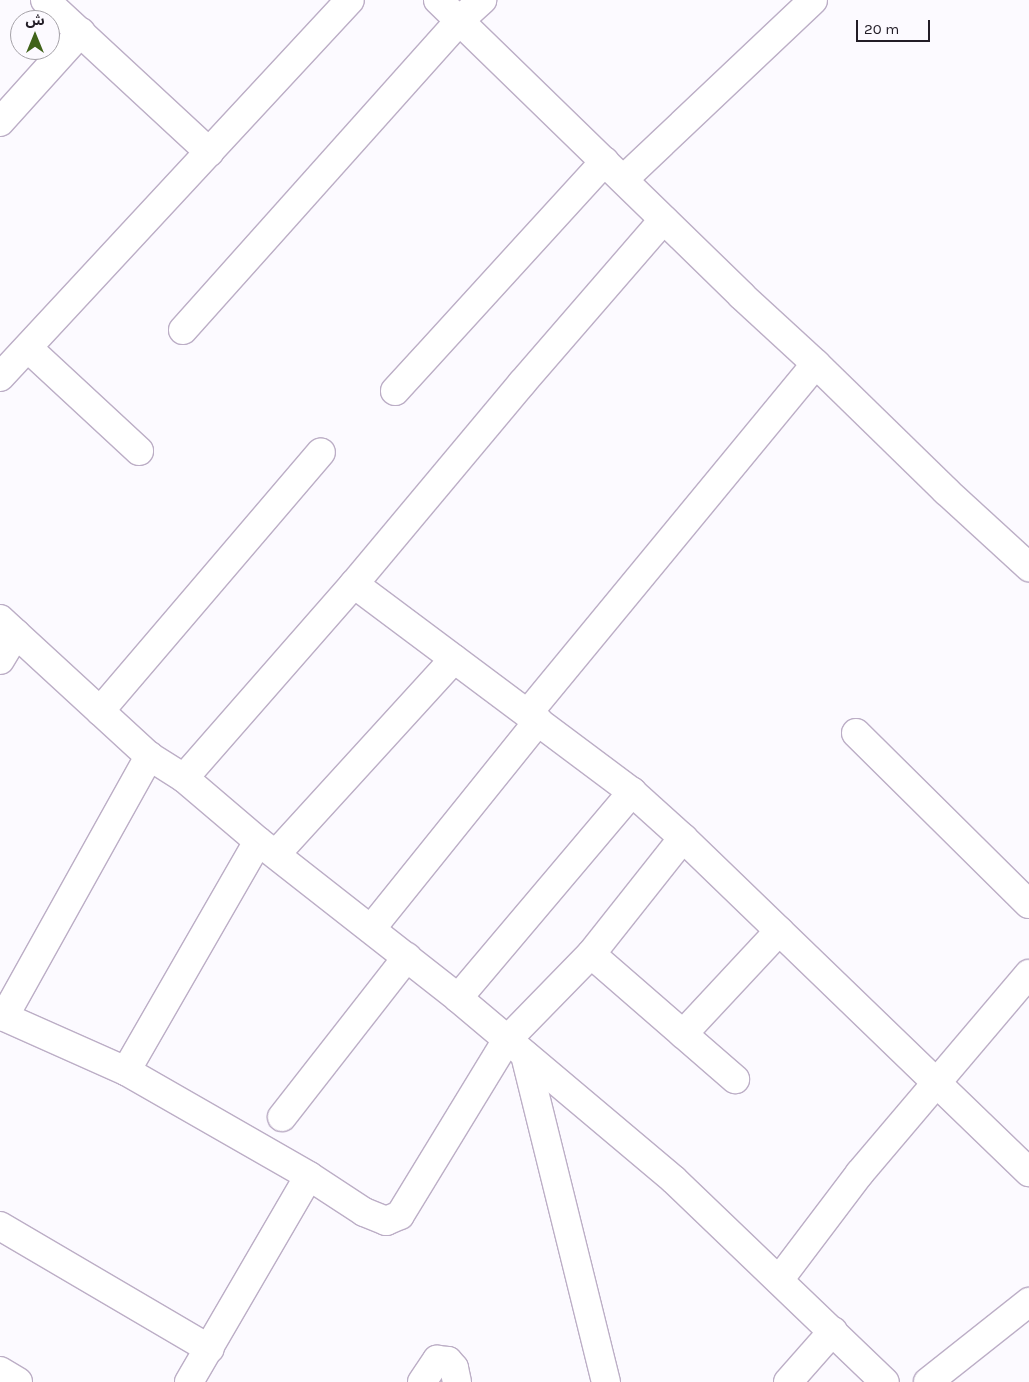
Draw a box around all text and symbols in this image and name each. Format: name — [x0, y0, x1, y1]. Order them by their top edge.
north arrow — [10, 10, 60, 60]
scale bar — [859, 10, 933, 42]
text: ش — [25, 12, 45, 29]
text: 20 m — [864, 20, 899, 38]

